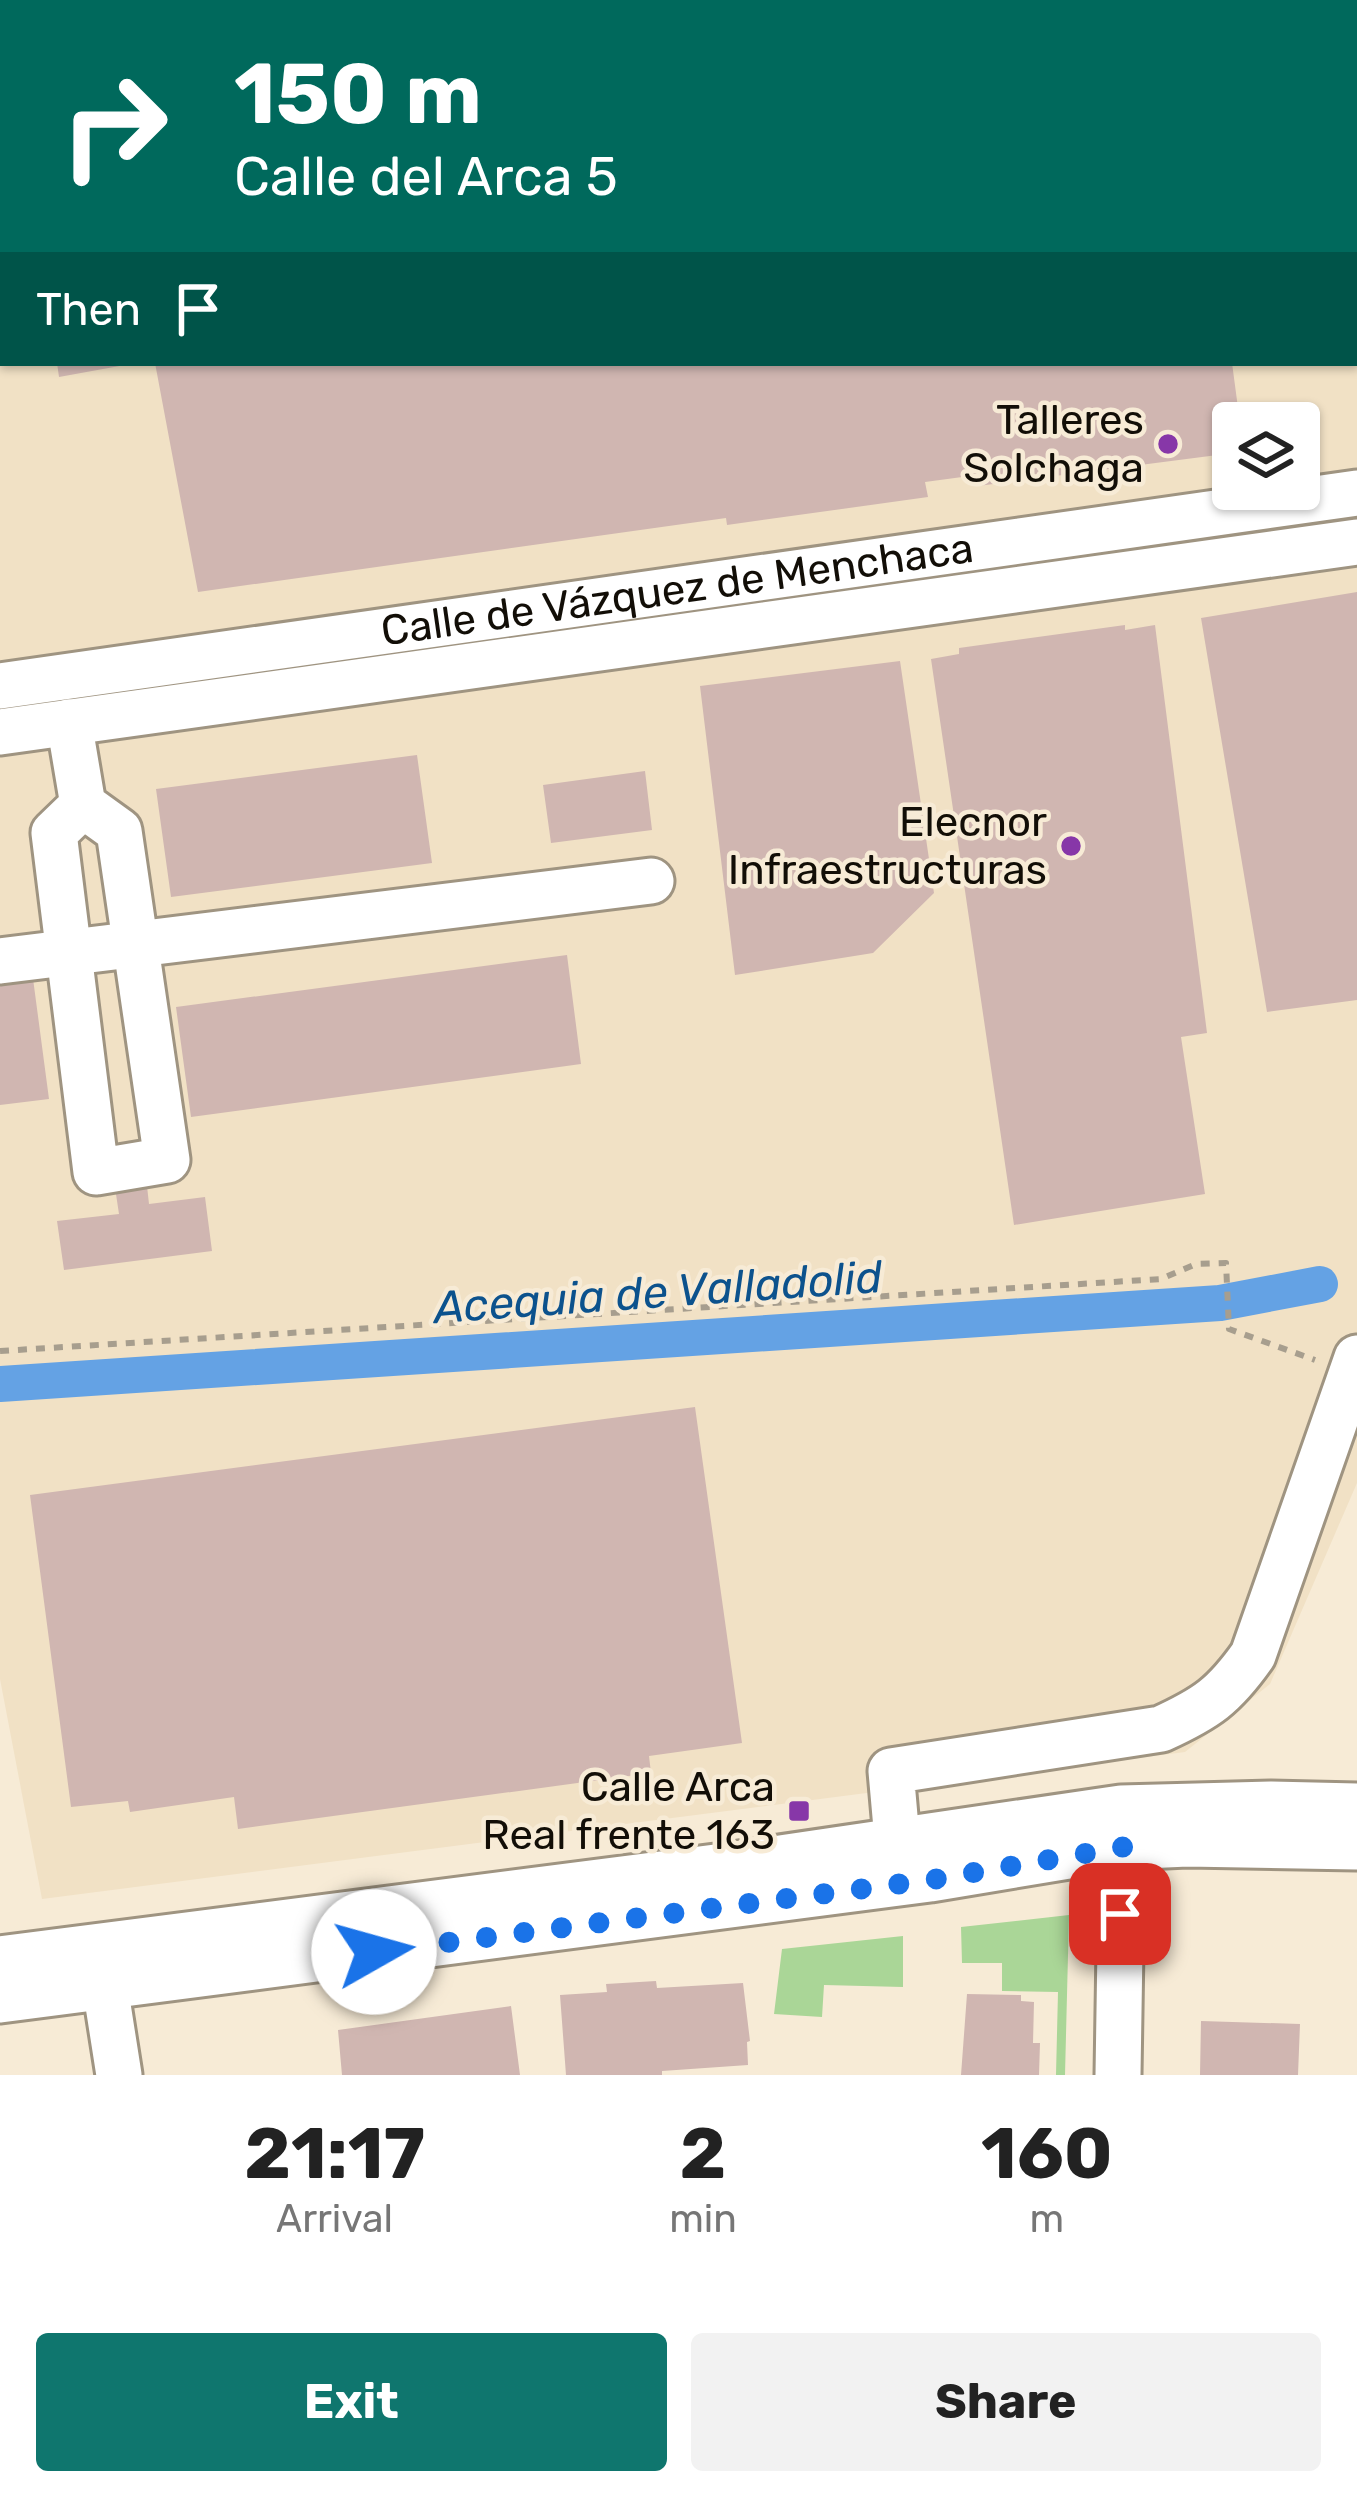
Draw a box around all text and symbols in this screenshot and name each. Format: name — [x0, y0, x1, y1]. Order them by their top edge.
text: 150 m — [234, 44, 482, 144]
icon: right — [36, 48, 192, 204]
text: Calle del Arca 5 — [234, 145, 618, 209]
icon: arrive — [165, 276, 231, 342]
text: Then — [36, 283, 141, 336]
place label: Talleres Solchaga — [963, 395, 1144, 493]
map controls — [1212, 402, 1320, 510]
button: layers — [1212, 402, 1320, 510]
marker: Talleres Solchaga — [1155, 431, 1181, 457]
street label: Calle de Vázquez de Menchaca — [378, 523, 977, 657]
place label: Elecnor Infraestructuras — [728, 797, 1047, 895]
marker: Elecnor Infraestructuras — [1058, 833, 1084, 859]
water label: Acequia de Valladolid — [430, 1250, 885, 1334]
place label: Calle Arca Real frente 163 — [482, 1762, 775, 1860]
marker: Calle Arca Real frente 163 — [786, 1798, 812, 1824]
pin — [1069, 1863, 1171, 1965]
icon: arrive — [1087, 1881, 1153, 1947]
position arrow — [311, 1889, 437, 2015]
text: 21:17 — [244, 2111, 425, 2196]
text: 2 — [680, 2111, 726, 2196]
text: 160 — [981, 2111, 1113, 2196]
text: Arrival — [276, 2196, 393, 2242]
text: min — [669, 2196, 737, 2242]
text: m — [1030, 2196, 1064, 2242]
button: Exit — [36, 2333, 667, 2471]
button: Share — [691, 2333, 1321, 2471]

